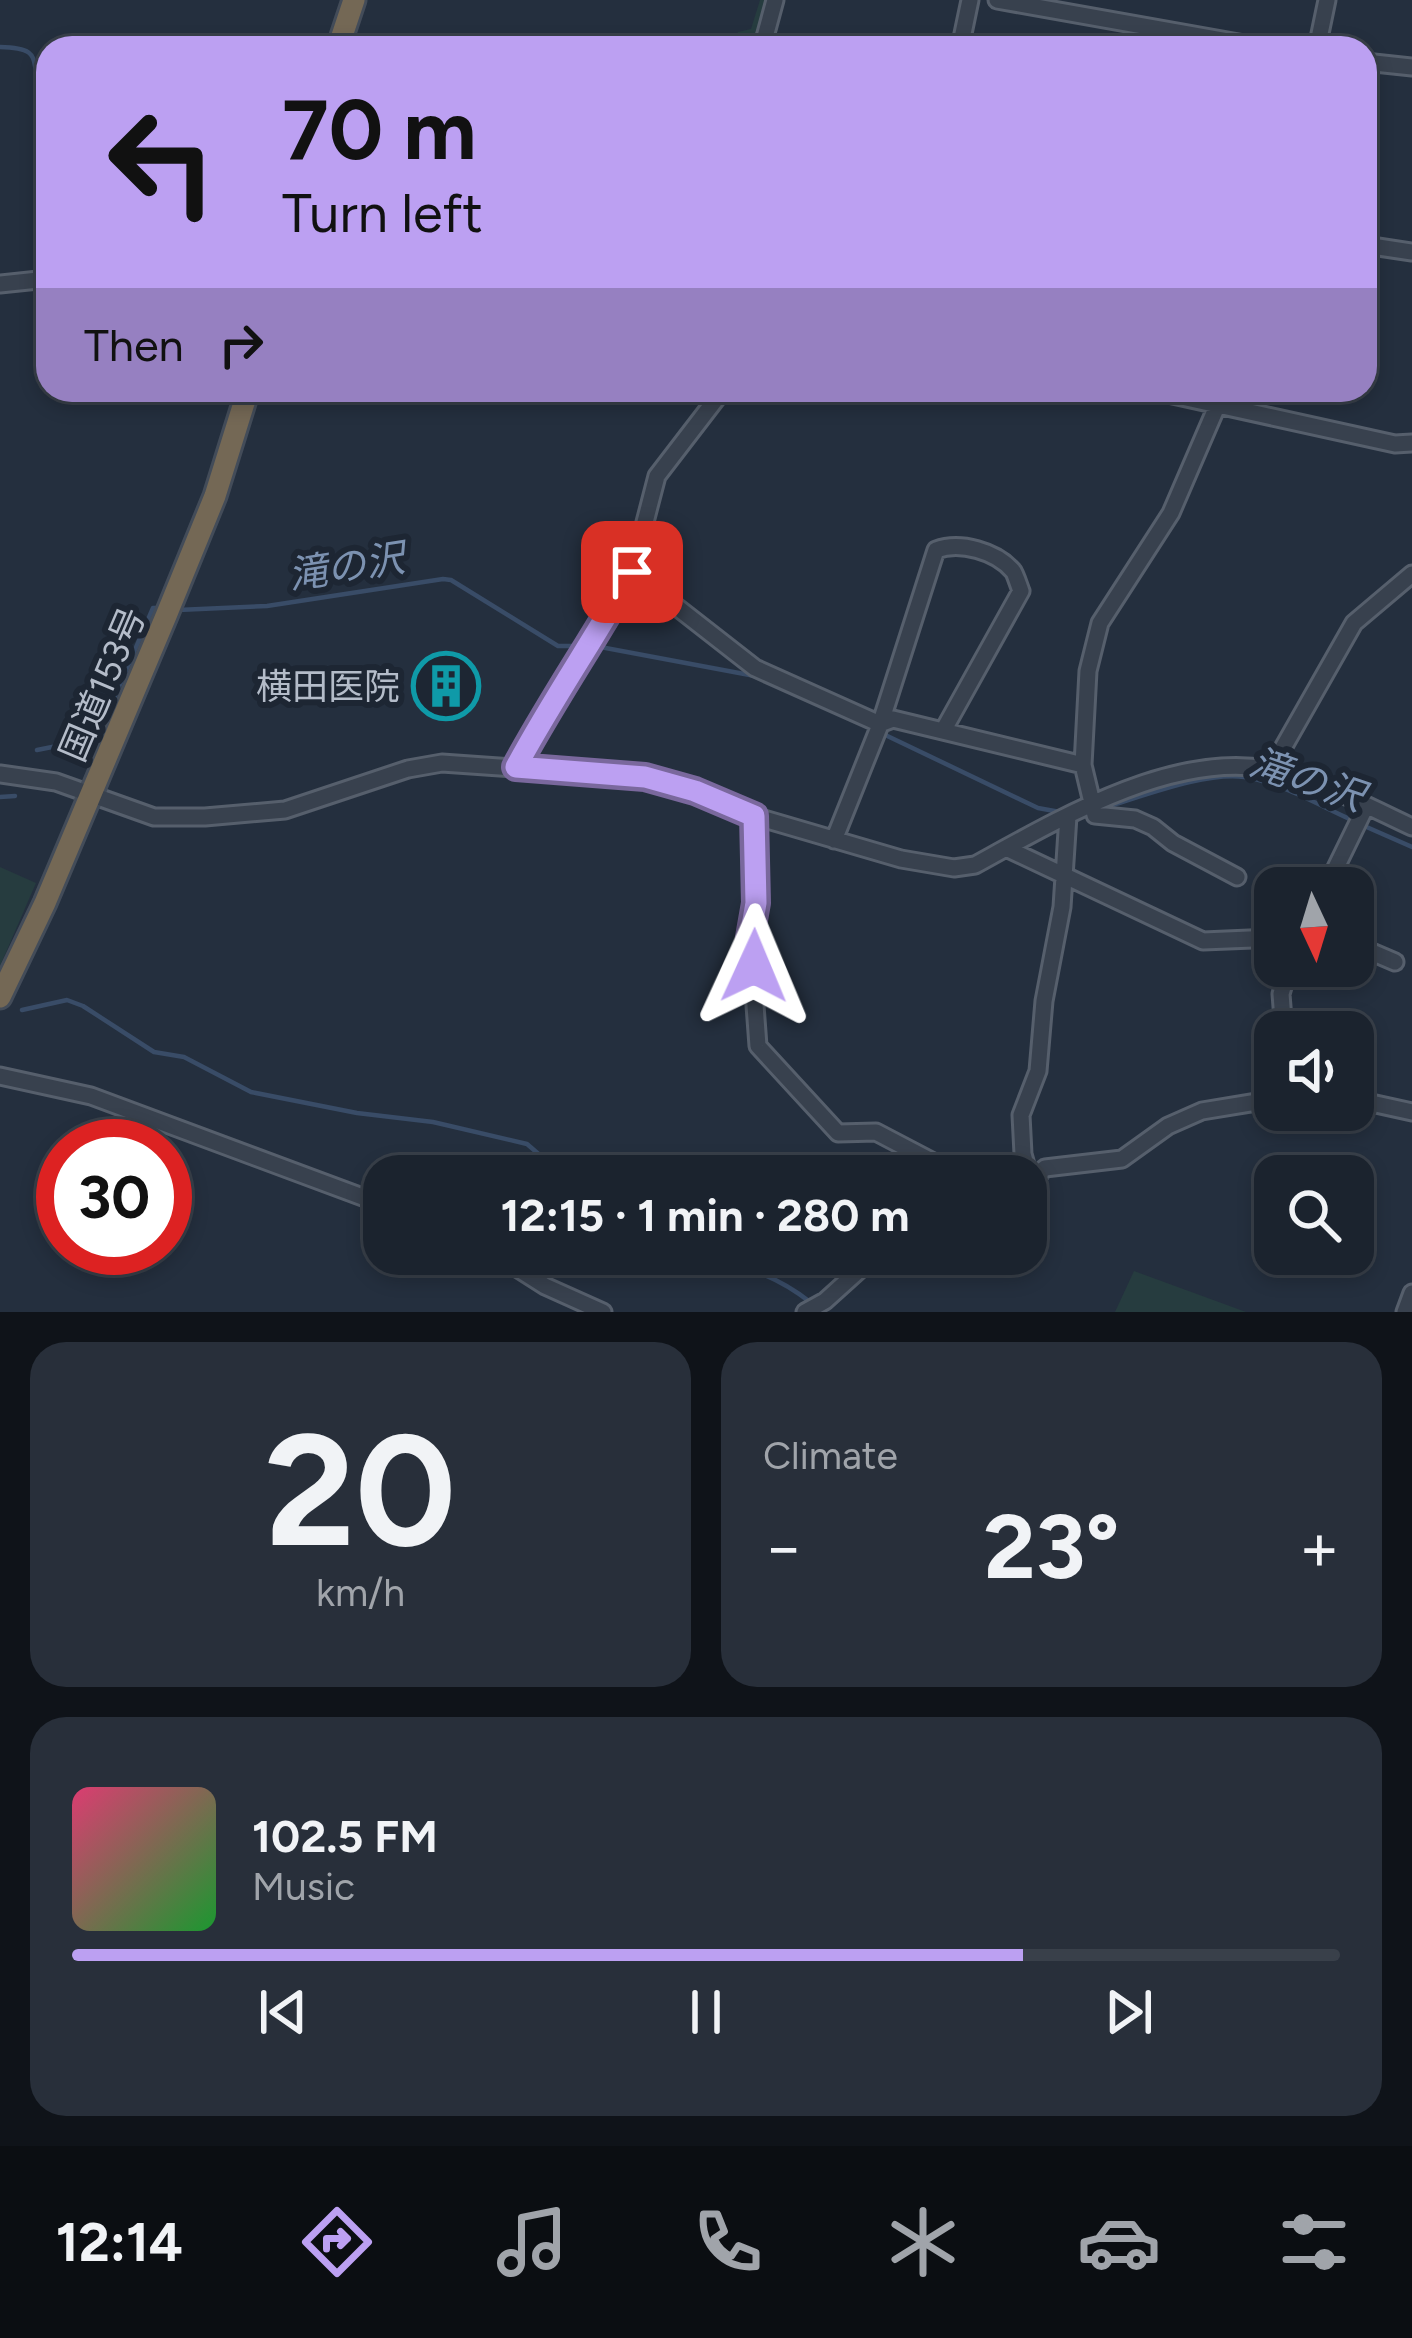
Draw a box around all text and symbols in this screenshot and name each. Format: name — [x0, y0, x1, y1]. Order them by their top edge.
text: 70 m — [282, 79, 476, 180]
icon: left — [84, 84, 240, 240]
text: Turn left — [282, 181, 483, 246]
icon: right — [208, 312, 274, 378]
text: Then — [84, 318, 184, 372]
pin — [581, 521, 683, 623]
water label: 滝の沢 — [285, 533, 412, 599]
icon: arrive — [599, 539, 665, 605]
street label: 国道153号 — [51, 601, 154, 768]
building icon: 横田医院 — [411, 651, 481, 721]
place label: 横田医院 — [256, 665, 400, 708]
water label: 滝の沢 — [1244, 738, 1375, 822]
north arrow — [1254, 867, 1374, 987]
map controls — [1254, 867, 1374, 1275]
position arrow — [691, 903, 817, 1029]
button: sound — [1254, 1011, 1374, 1131]
speed limit sign: 30 — [36, 1119, 192, 1275]
button: search — [1254, 1155, 1374, 1275]
text: 12:15 · 1 min · 280 m — [501, 1188, 909, 1242]
text: 20 — [265, 1397, 456, 1584]
text: Climate — [763, 1432, 898, 1479]
text: 23° — [983, 1492, 1120, 1601]
text: − — [763, 1507, 804, 1587]
text: + — [1299, 1507, 1340, 1587]
text: km/h — [316, 1569, 405, 1616]
text: 102.5 FM — [252, 1809, 438, 1863]
text: Music — [252, 1863, 355, 1910]
icon: previous — [250, 1979, 316, 2045]
icon: pause — [673, 1979, 739, 2045]
icon: next — [1096, 1979, 1162, 2045]
icon: directions — [295, 2200, 379, 2284]
icon: music — [490, 2200, 574, 2284]
icon: phone — [686, 2200, 770, 2284]
icon: climate — [881, 2200, 965, 2284]
icon: car — [1077, 2200, 1161, 2284]
icon: filters — [1272, 2200, 1356, 2284]
text: 12:14 — [56, 2210, 183, 2275]

